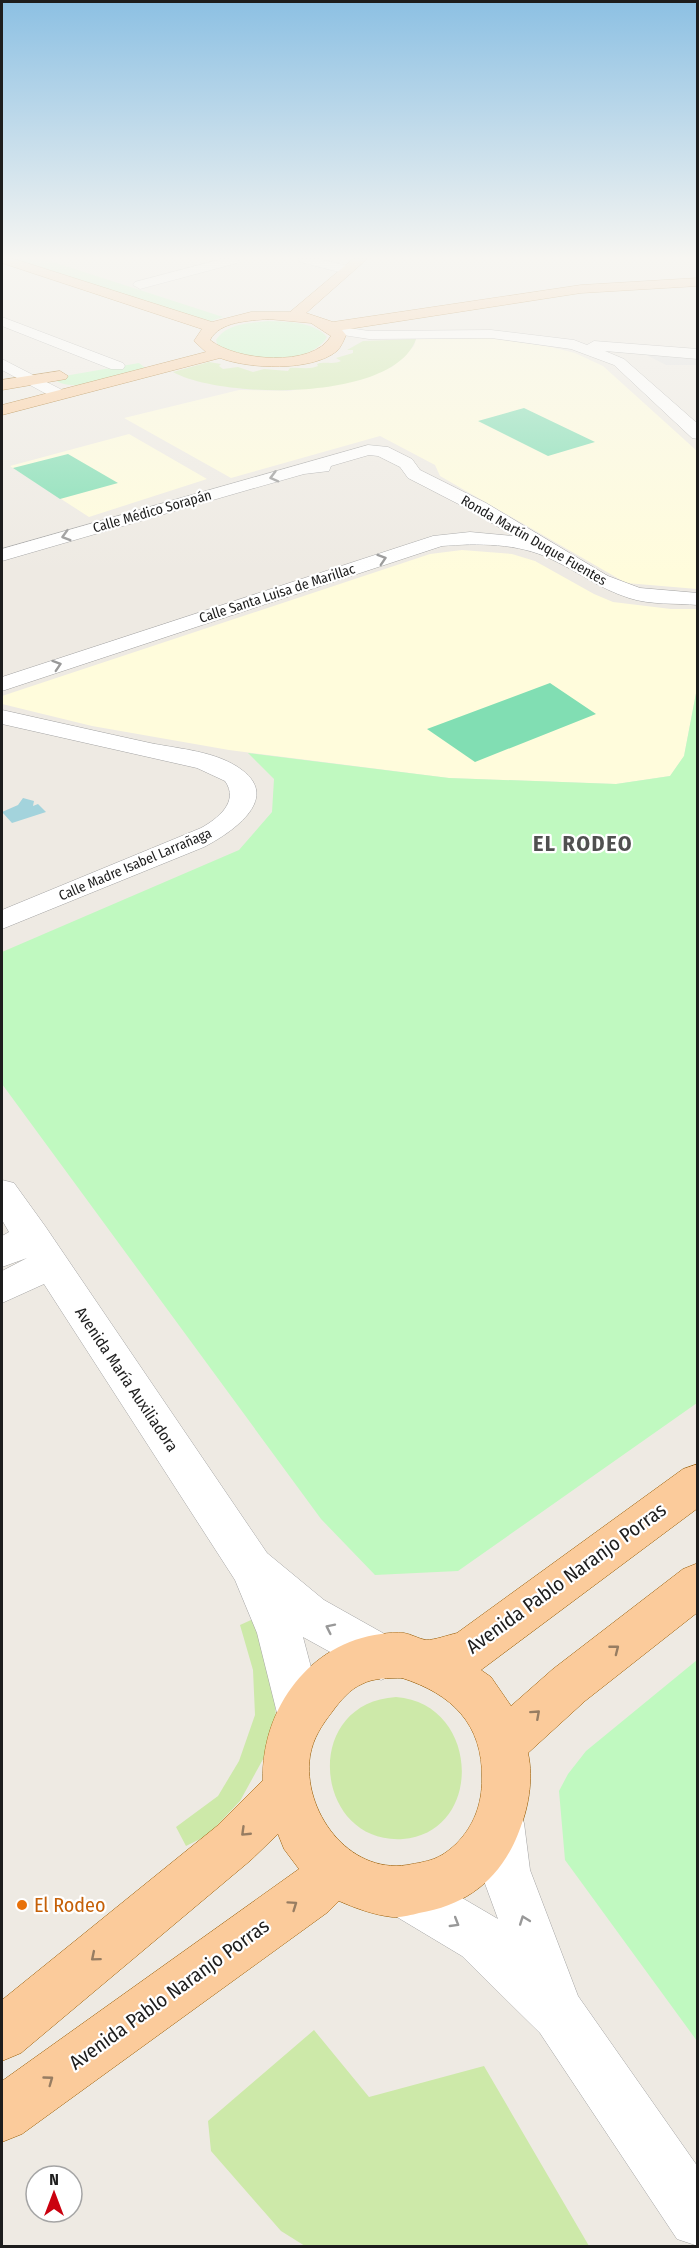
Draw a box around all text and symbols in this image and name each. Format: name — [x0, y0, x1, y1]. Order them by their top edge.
one-way arrow — [269, 470, 279, 482]
street label: Calle Médico Sorapán — [91, 486, 213, 537]
street label: Ronda Martín Duque Fuentes — [458, 492, 610, 589]
one-way arrow — [61, 529, 72, 541]
one-way arrow — [376, 554, 387, 566]
street label: Calle Santa Luisa de Marillac — [197, 560, 357, 627]
one-way arrow — [51, 660, 62, 673]
street label: Calle Madre Isabel Larrañaga — [56, 824, 214, 904]
district label: EL RODEO — [533, 830, 633, 857]
street label: Avenida María Auxiliadora — [71, 1303, 182, 1455]
street label: Avenida Pablo Naranjo Porras — [461, 1497, 671, 1659]
one-way arrow — [325, 1624, 336, 1635]
one-way arrow — [608, 1645, 619, 1656]
one-way arrow — [529, 1710, 540, 1721]
one-way arrow — [242, 1825, 252, 1836]
place label: El Rodeo — [34, 1893, 105, 1917]
marker: El Rodeo — [15, 1898, 29, 1912]
one-way arrow — [286, 1901, 297, 1912]
street label: Avenida Pablo Naranjo Porras — [64, 1913, 274, 2075]
one-way arrow — [518, 1915, 531, 1926]
one-way arrow — [449, 1916, 459, 1928]
one-way arrow — [91, 1949, 102, 1960]
one-way arrow — [42, 2076, 53, 2087]
north arrow — [24, 2164, 84, 2224]
text: N — [49, 2170, 59, 2189]

